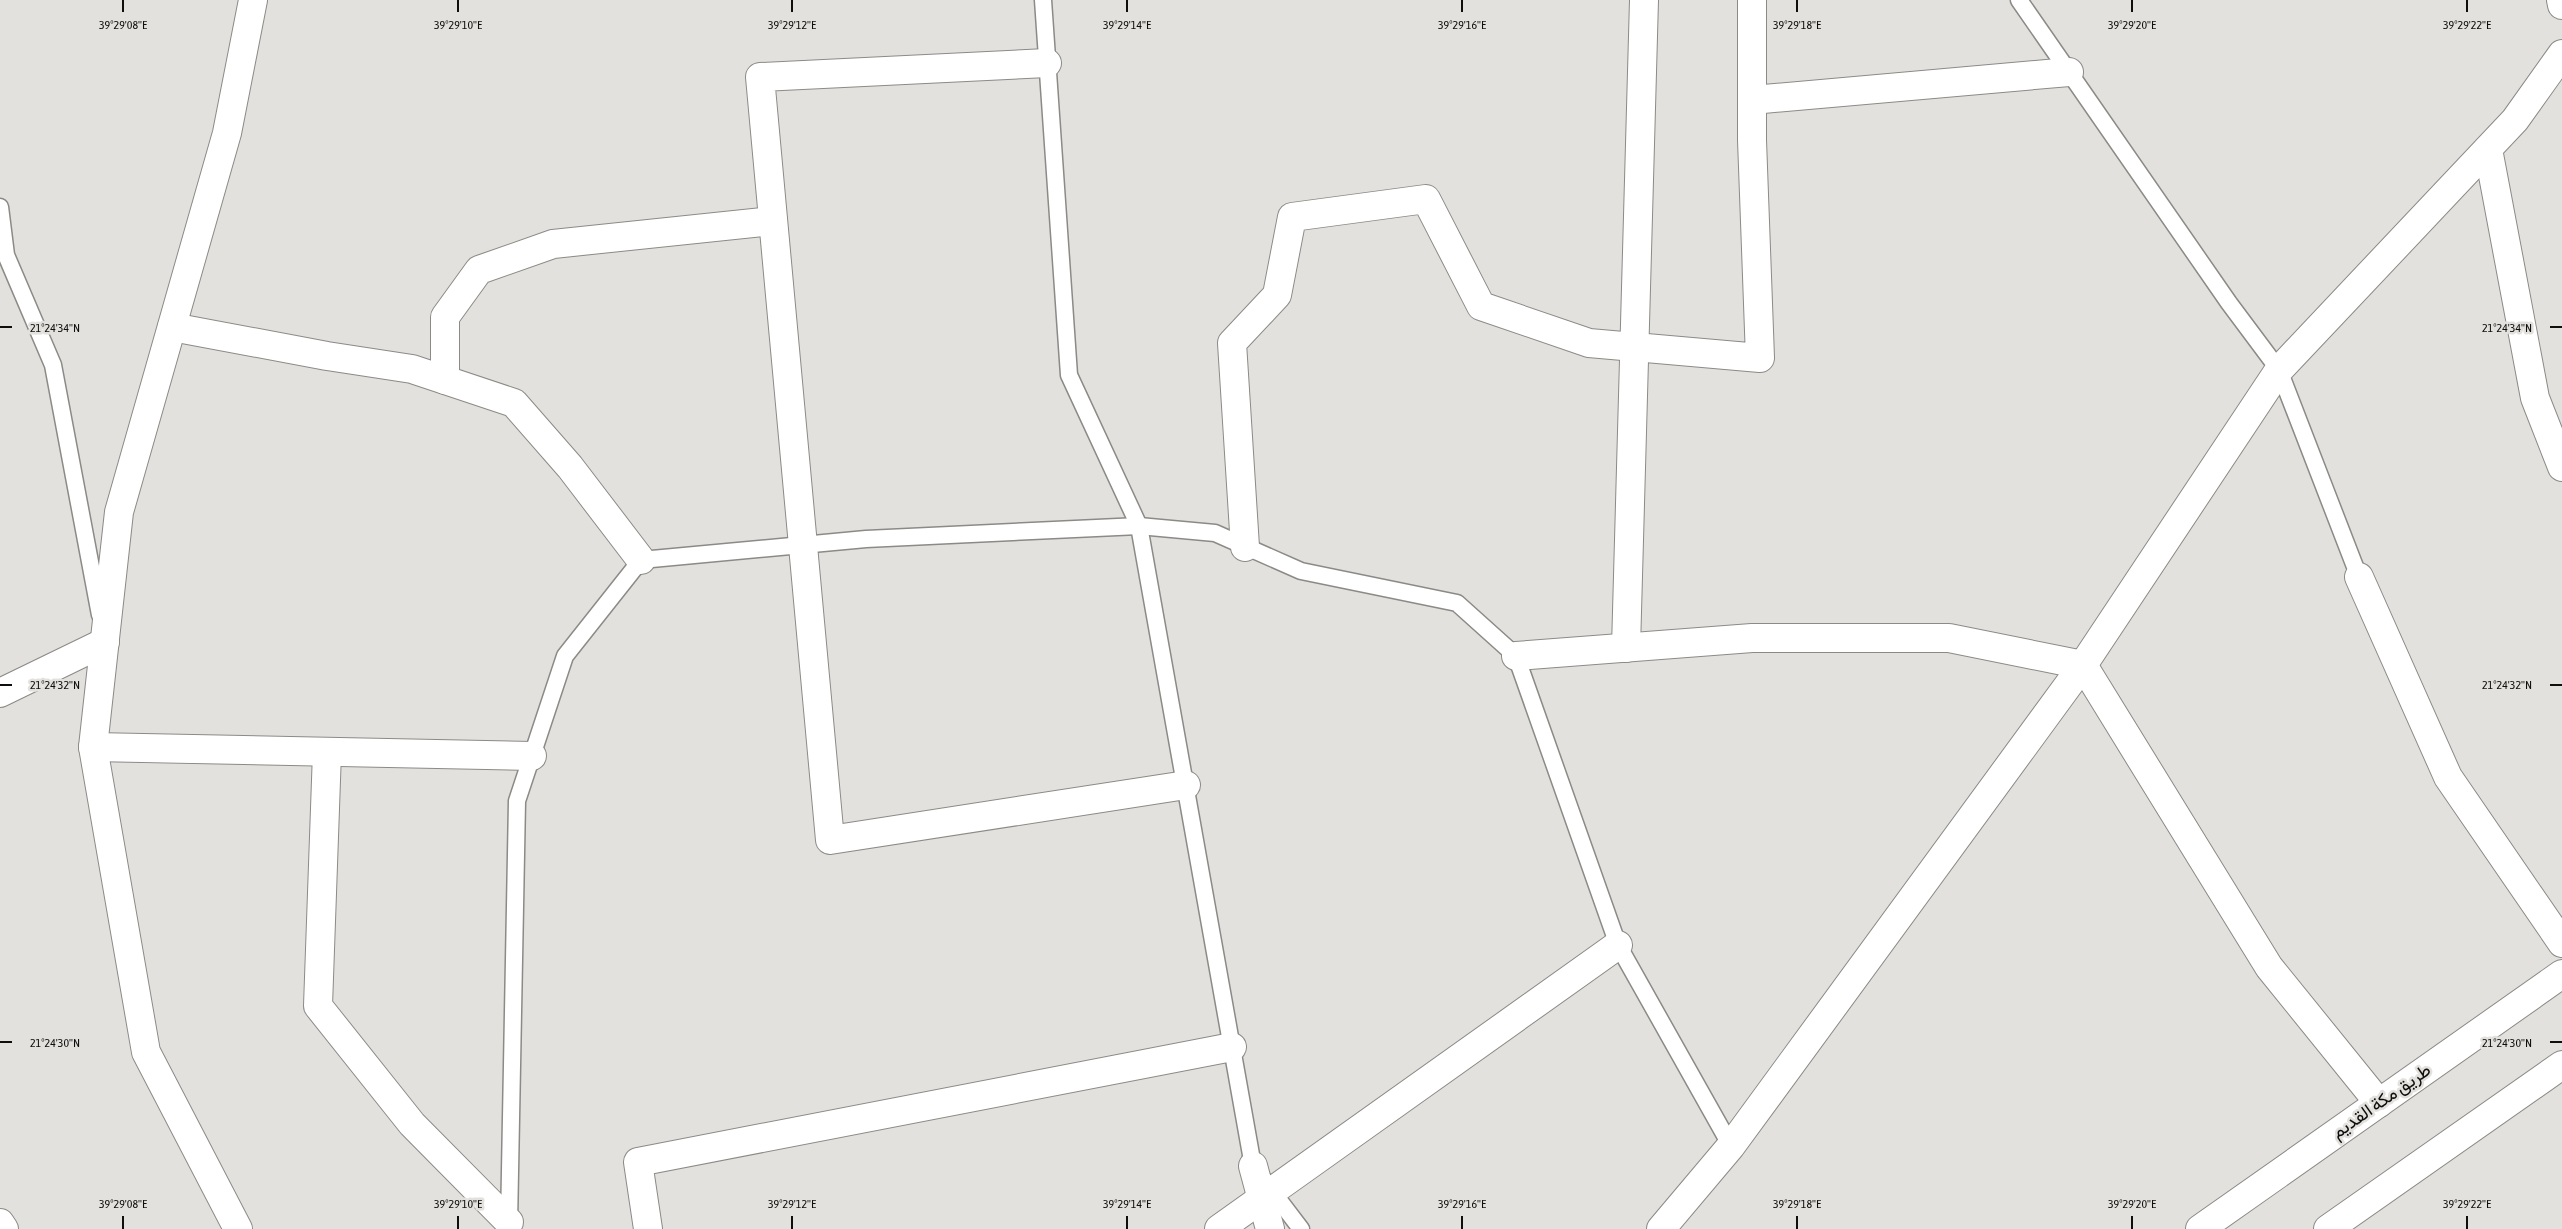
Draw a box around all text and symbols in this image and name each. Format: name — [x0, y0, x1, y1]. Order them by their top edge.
text: 39°29'08"E — [99, 18, 147, 32]
text: 39°29'10"E — [434, 18, 482, 32]
text: 39°29'12"E — [768, 18, 816, 32]
text: 39°29'14"E — [1103, 18, 1151, 32]
text: 39°29'16"E — [1438, 18, 1486, 32]
text: 39°29'18"E — [1773, 18, 1821, 32]
text: 39°29'20"E — [2108, 18, 2156, 32]
text: 39°29'22"E — [2443, 18, 2491, 32]
text: 21°24'34"N — [30, 321, 80, 335]
text: 21°24'34"N — [2482, 321, 2532, 335]
text: 21°24'32"N — [30, 678, 80, 692]
text: 21°24'32"N — [2482, 678, 2532, 692]
text: 21°24'30"N — [30, 1036, 80, 1050]
text: 21°24'30"N — [2482, 1036, 2532, 1050]
street label: طريق مكة القديم — [2327, 1059, 2435, 1144]
text: 39°29'08"E — [99, 1197, 147, 1211]
text: 39°29'10"E — [434, 1197, 482, 1211]
text: 39°29'12"E — [768, 1197, 816, 1211]
text: 39°29'14"E — [1103, 1197, 1151, 1211]
text: 39°29'16"E — [1438, 1197, 1486, 1211]
text: 39°29'18"E — [1773, 1197, 1821, 1211]
text: 39°29'20"E — [2108, 1197, 2156, 1211]
text: 39°29'22"E — [2443, 1197, 2491, 1211]

